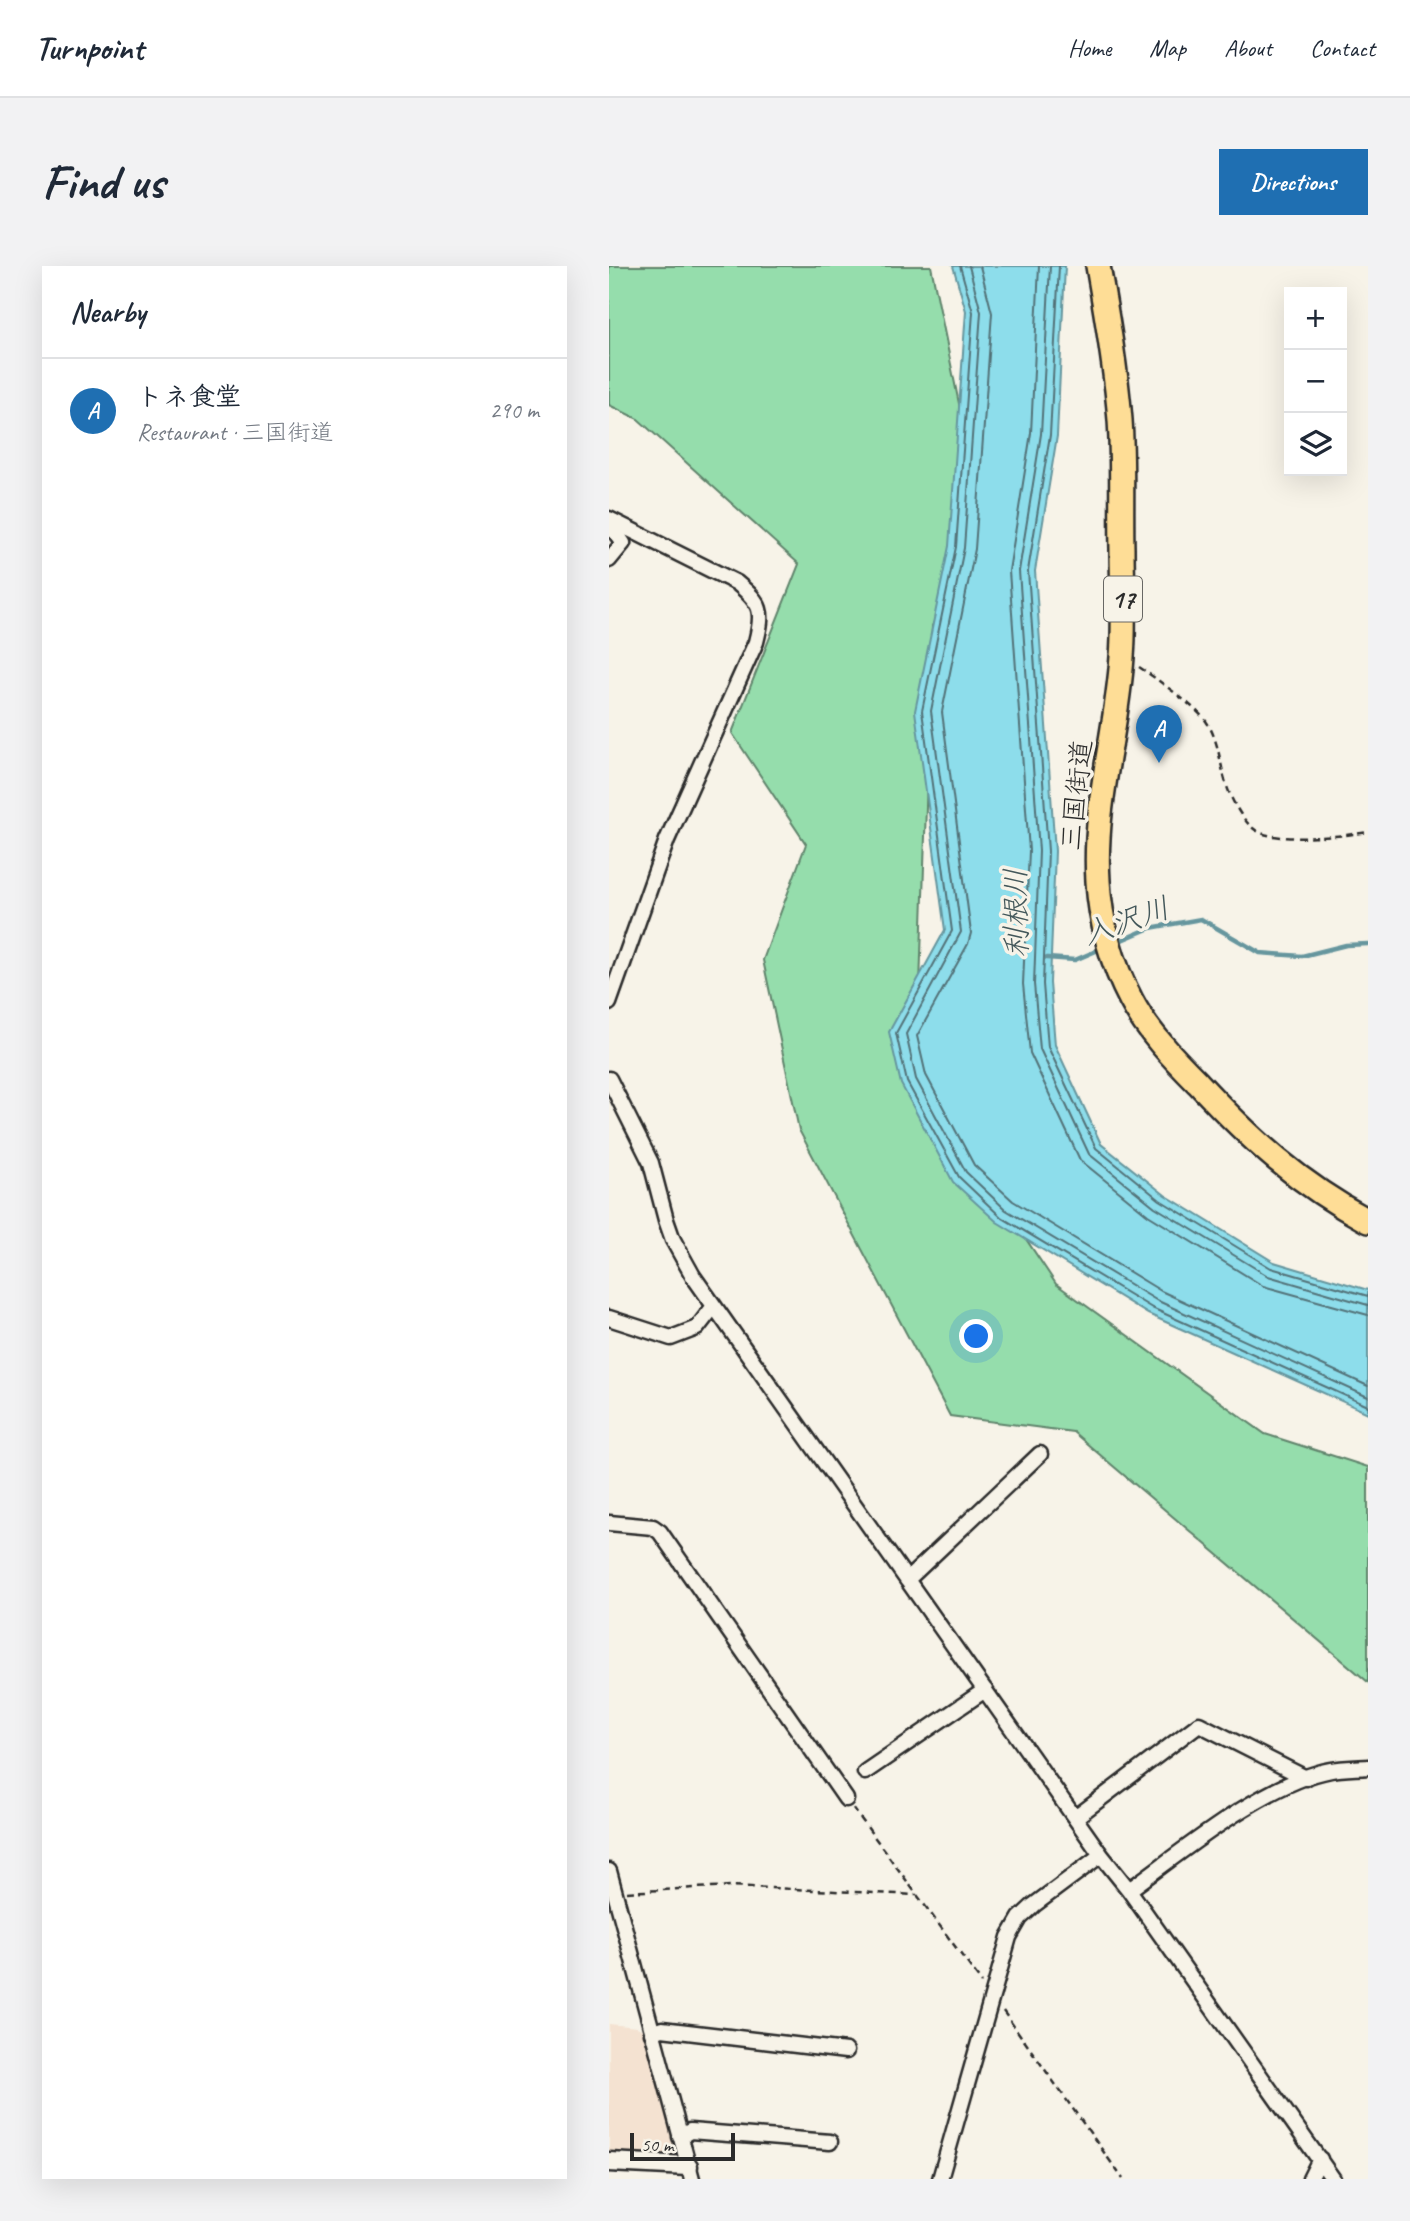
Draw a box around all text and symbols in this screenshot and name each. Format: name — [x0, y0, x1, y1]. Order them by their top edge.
text: Turnpoint — [35, 27, 143, 69]
text: Home — [1068, 33, 1111, 63]
text: Map — [1149, 33, 1186, 63]
text: About — [1224, 33, 1272, 63]
text: Contact — [1310, 33, 1375, 63]
button: Directions — [1219, 149, 1368, 215]
text: Find us — [42, 151, 164, 213]
map controls — [1284, 287, 1347, 476]
button: + — [1284, 287, 1347, 350]
text: Nearby — [70, 293, 146, 331]
button: − — [1284, 350, 1347, 413]
text: トネ食堂 — [137, 380, 241, 413]
text: A — [87, 396, 99, 425]
text: 290 m — [490, 396, 539, 425]
button: layers — [1284, 413, 1347, 476]
text: Restaurant · 三国街道 — [137, 418, 334, 447]
road number: 17 — [1104, 576, 1142, 622]
pin: A — [1136, 705, 1182, 763]
street label: 三国街道 — [1053, 737, 1099, 853]
water label: 利根川 — [996, 868, 1036, 958]
water label: 入沢川 — [1077, 888, 1175, 954]
your location — [959, 1319, 993, 1353]
scale bar — [630, 2130, 735, 2162]
text: 50 m — [641, 2133, 673, 2157]

